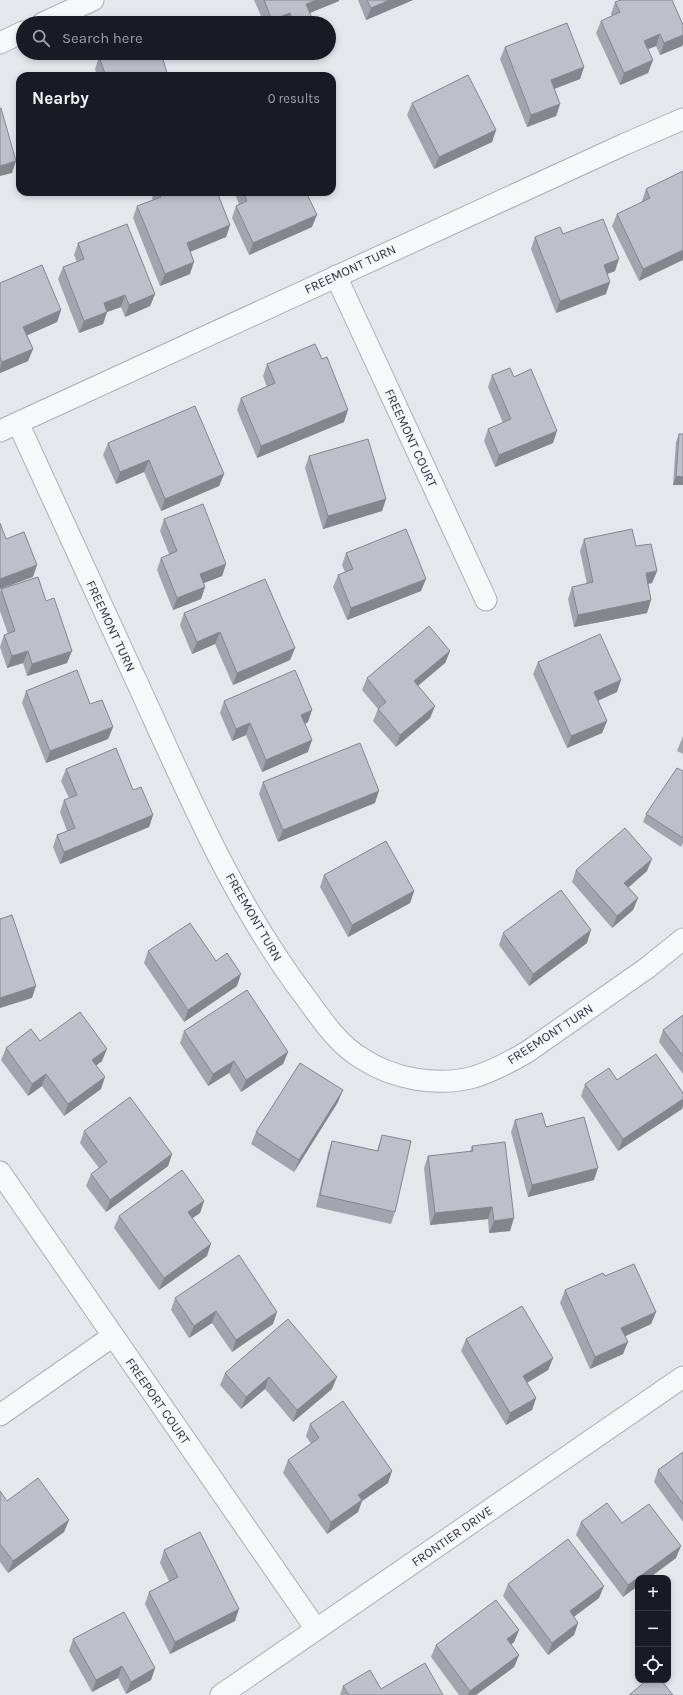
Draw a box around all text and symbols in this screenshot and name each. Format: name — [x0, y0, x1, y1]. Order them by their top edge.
search box — [16, 16, 336, 60]
icon: search — [30, 27, 52, 49]
text: Search here — [62, 29, 143, 47]
text: Nearby — [32, 88, 89, 108]
text: 0 results — [268, 91, 320, 106]
street label: FREEMONT TURN — [302, 241, 398, 297]
street label: FREEMONT COURT — [382, 387, 441, 490]
street label: FREEMONT TURN — [83, 578, 139, 674]
street label: FREEMONT TURN — [223, 870, 285, 964]
street label: FREEMONT TURN — [504, 1001, 596, 1067]
street label: FREEPORT COURT — [123, 1355, 194, 1447]
street label: FRONTIER DRIVE — [409, 1503, 495, 1569]
map controls — [635, 1575, 671, 1683]
button: + — [635, 1575, 671, 1611]
button: − — [635, 1611, 671, 1647]
button: locate — [635, 1647, 671, 1683]

